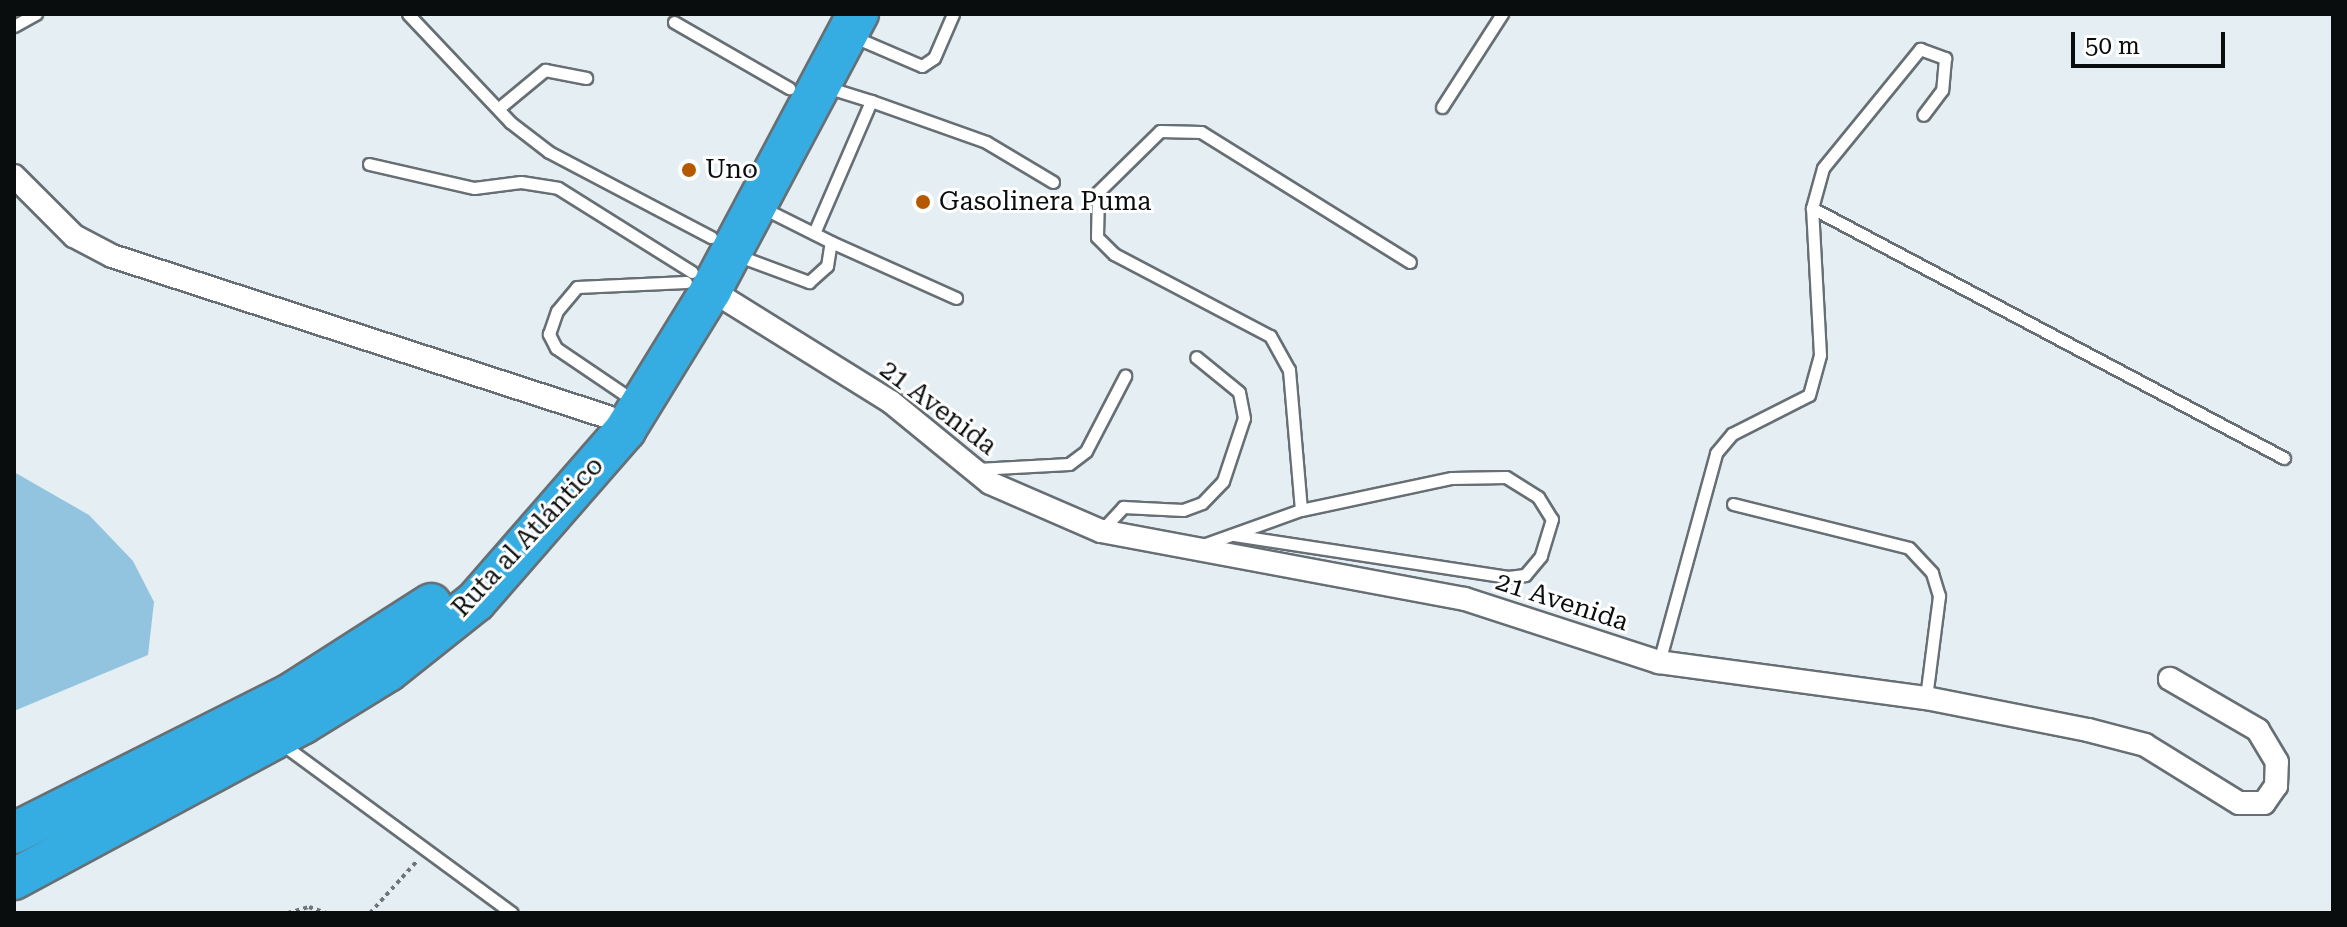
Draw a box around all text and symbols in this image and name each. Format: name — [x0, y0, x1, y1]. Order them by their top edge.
scale bar — [2075, 16, 2229, 66]
text: 50 m — [2085, 32, 2140, 60]
place label: Uno — [705, 154, 758, 186]
marker: Uno — [680, 161, 698, 179]
place label: Gasolinera Puma — [939, 186, 1151, 218]
marker: Gasolinera Puma — [914, 193, 932, 211]
street label: 21 Avenida — [874, 354, 1002, 462]
street label: Ruta al Atlántico — [446, 450, 610, 624]
street label: 21 Avenida — [1492, 566, 1632, 638]

